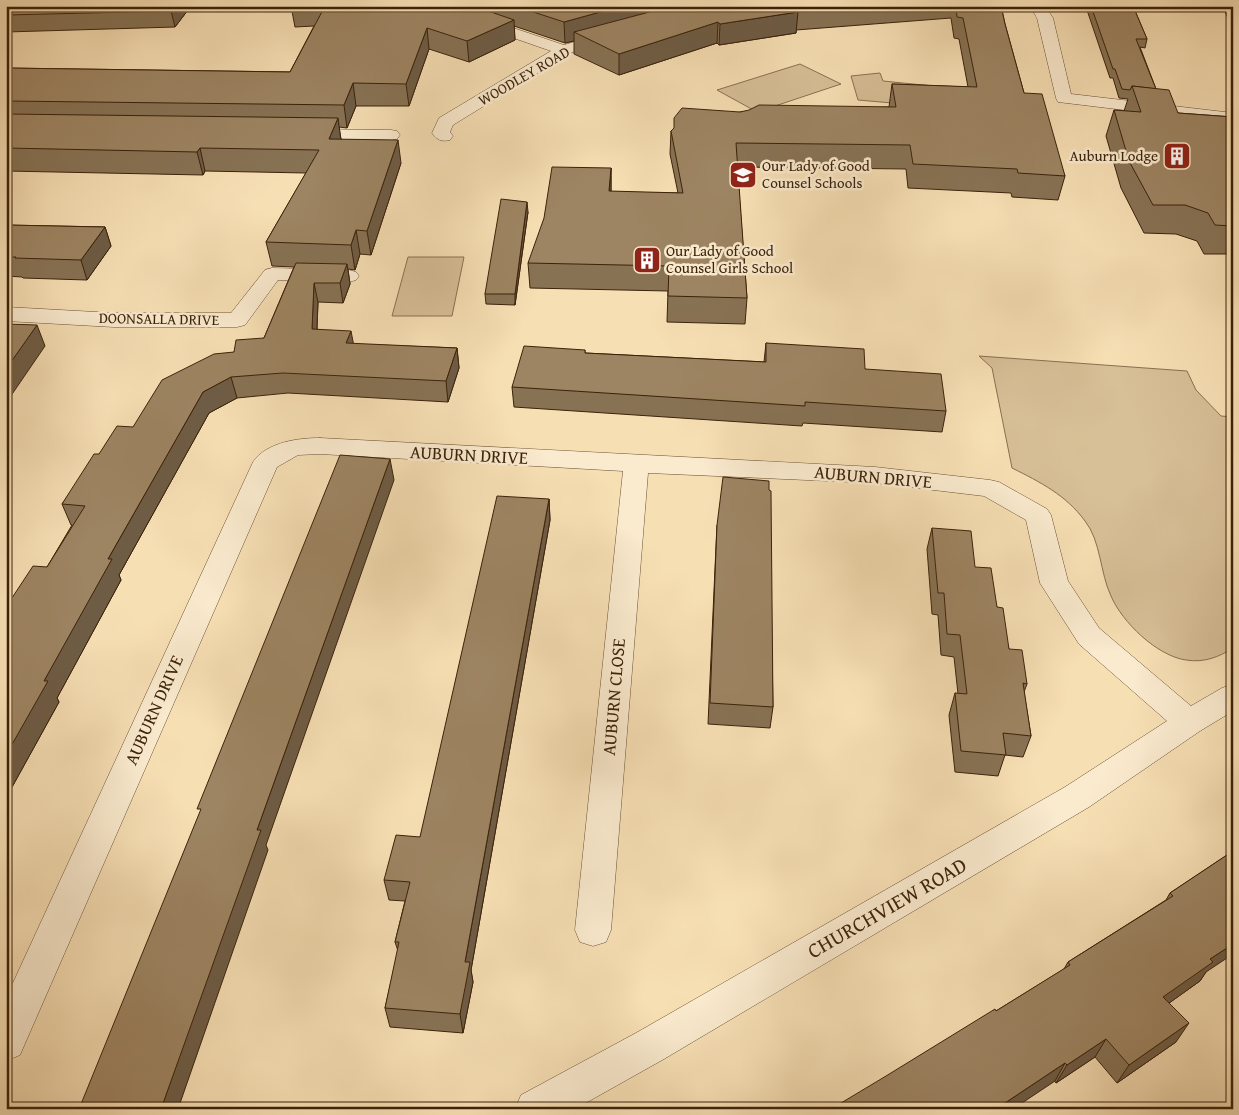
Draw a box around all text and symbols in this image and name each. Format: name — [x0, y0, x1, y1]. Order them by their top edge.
street label: WOODLEY ROAD — [474, 41, 573, 110]
building icon: Auburn Lodge — [1162, 141, 1192, 171]
place label: Auburn Lodge — [1070, 145, 1158, 166]
place label: Our Lady of Good Counsel Schools — [762, 155, 870, 193]
school or university icon: Our Lady of Good Counsel Schools — [728, 160, 758, 190]
place label: Our Lady of Good Counsel Girls School — [666, 240, 793, 278]
building icon: Our Lady of Good Counsel Girls School — [632, 245, 662, 275]
street label: DOONSALLA DRIVE — [99, 307, 220, 330]
street label: AUBURN DRIVE — [409, 438, 529, 471]
street label: AUBURN DRIVE — [813, 458, 933, 495]
street label: AUBURN CLOSE — [595, 637, 632, 757]
street label: AUBURN DRIVE — [117, 650, 190, 769]
street label: CHURCHVIEW ROAD — [801, 849, 972, 966]

